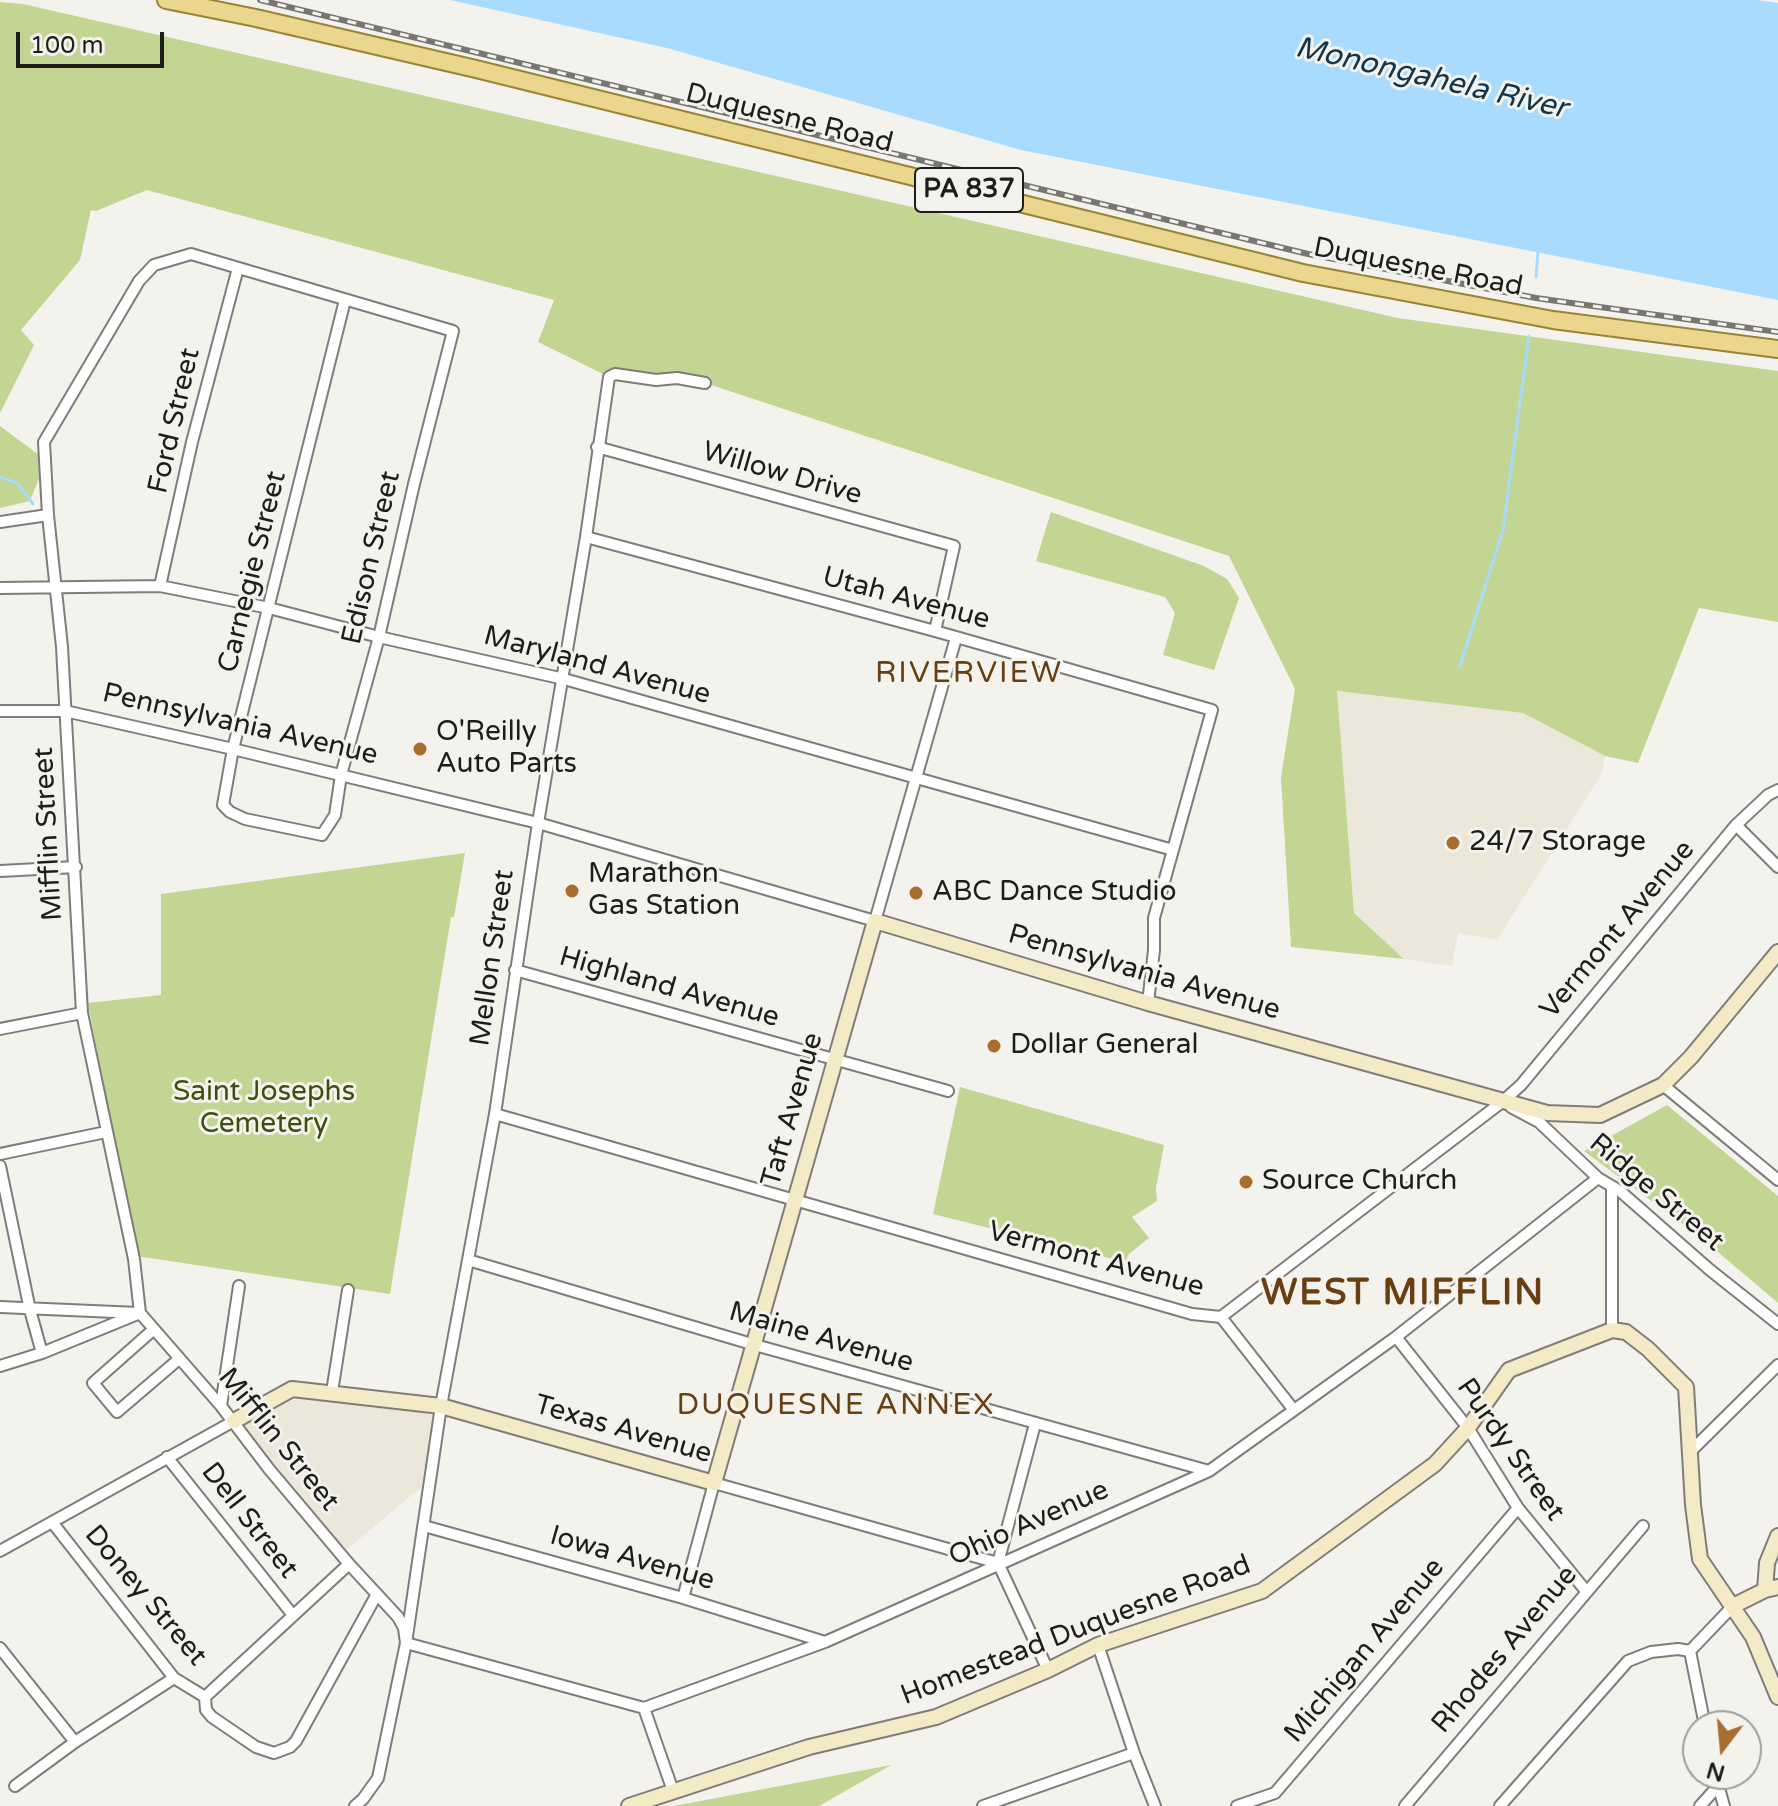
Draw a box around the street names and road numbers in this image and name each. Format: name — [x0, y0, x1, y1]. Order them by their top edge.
street label: Duquesne Road — [682, 77, 896, 161]
road number: PA 837 — [915, 168, 1023, 212]
street label: Duquesne Road — [1311, 231, 1525, 305]
street label: Ford Street — [142, 345, 208, 497]
street label: Willow Drive — [698, 435, 866, 513]
street label: Carnegie Street — [212, 468, 294, 676]
street label: Edison Street — [336, 468, 408, 648]
street label: Utah Avenue — [819, 561, 993, 637]
street label: Maryland Avenue — [480, 620, 714, 712]
street label: Pennsylvania Avenue — [99, 677, 381, 773]
street label: Mifflin Street — [28, 746, 70, 922]
street label: Vermont Avenue — [1534, 834, 1702, 1026]
street label: Mellon Street — [464, 868, 522, 1048]
street label: Pennsylvania Avenue — [1004, 918, 1284, 1028]
street label: Highland Avenue — [555, 941, 783, 1035]
street label: Taft Avenue — [755, 1029, 831, 1191]
street label: Ridge Street — [1582, 1127, 1730, 1259]
street label: Vermont Avenue — [984, 1215, 1208, 1305]
street label: Maine Avenue — [725, 1296, 917, 1380]
street label: Mifflin Street — [210, 1362, 346, 1518]
street label: Purdy Street — [1449, 1372, 1571, 1528]
street label: Texas Avenue — [531, 1389, 715, 1471]
street label: Dell Street — [193, 1456, 305, 1586]
street label: Ohio Avenue — [944, 1474, 1114, 1574]
street label: Doney Street — [77, 1519, 213, 1673]
street label: Iowa Avenue — [546, 1519, 718, 1599]
street label: Homestead Duquesne Road — [896, 1549, 1256, 1713]
street label: Michigan Avenue — [1278, 1552, 1452, 1750]
street label: Rhodes Avenue — [1425, 1559, 1585, 1741]

